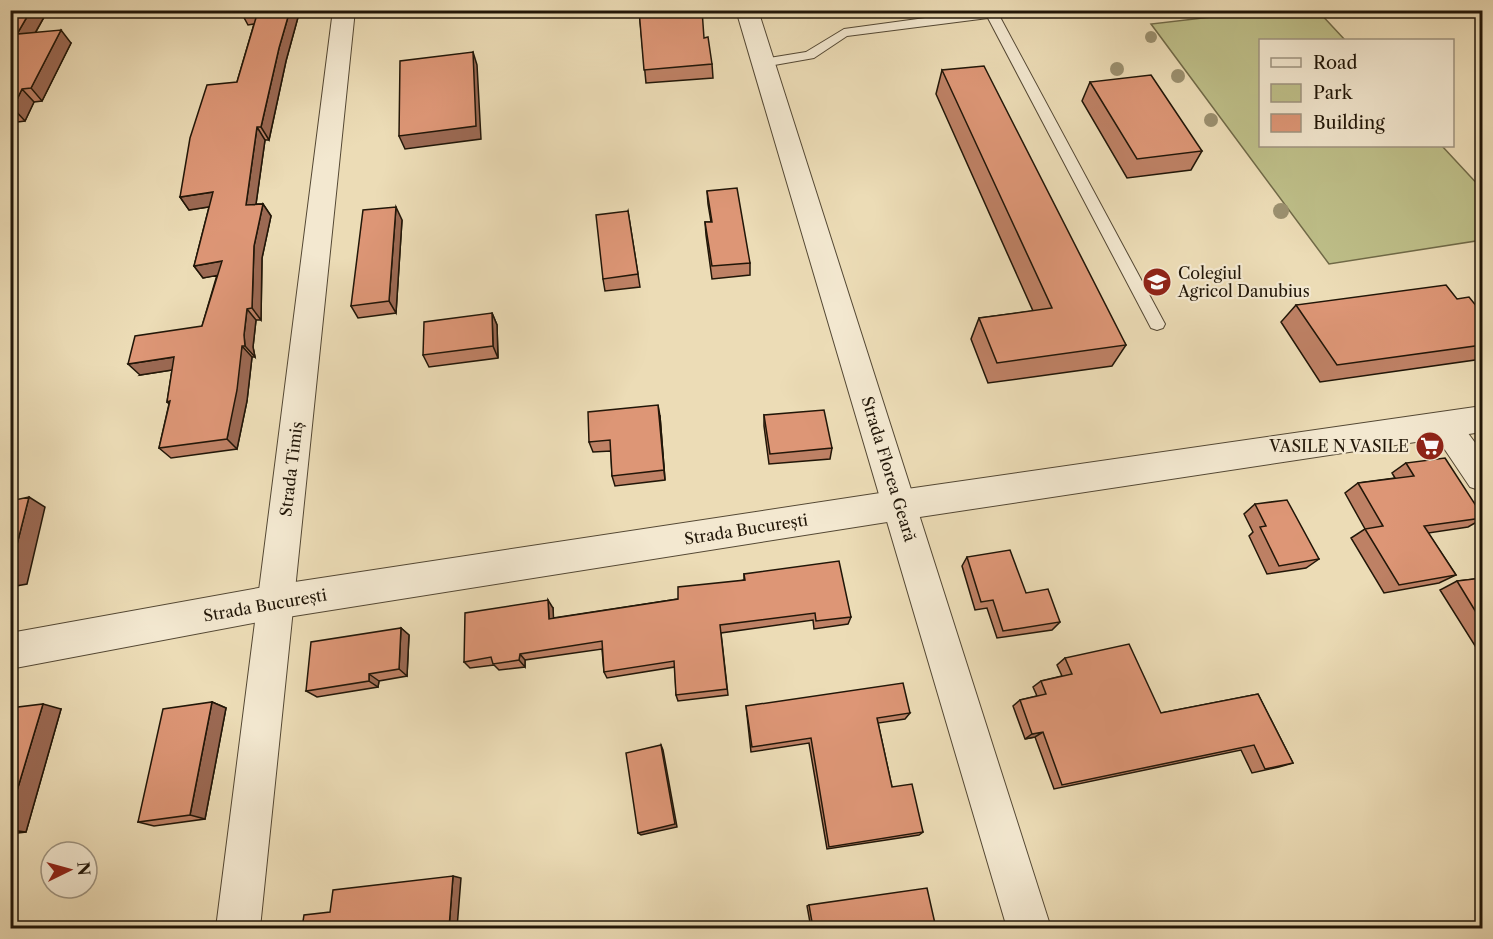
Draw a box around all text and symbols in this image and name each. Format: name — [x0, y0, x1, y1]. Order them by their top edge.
legend — [1259, 39, 1454, 147]
text: Road — [1313, 52, 1358, 74]
text: Park — [1313, 82, 1354, 104]
text: Building — [1313, 112, 1385, 134]
place label: Colegiul Agricol Danubius — [1177, 263, 1310, 301]
school or university icon: Colegiul Agricol Danubius — [1141, 266, 1173, 298]
street label: Strada Florea Geară — [857, 394, 921, 545]
street label: Strada Timiș — [275, 420, 307, 518]
supermarket icon: VASILE N VASILE — [1414, 430, 1446, 462]
place label: VASILE N VASILE — [1268, 436, 1409, 456]
street label: Strada București — [683, 509, 809, 549]
street label: Strada București — [202, 584, 328, 626]
north arrow — [39, 840, 99, 900]
text: N — [73, 861, 95, 877]

